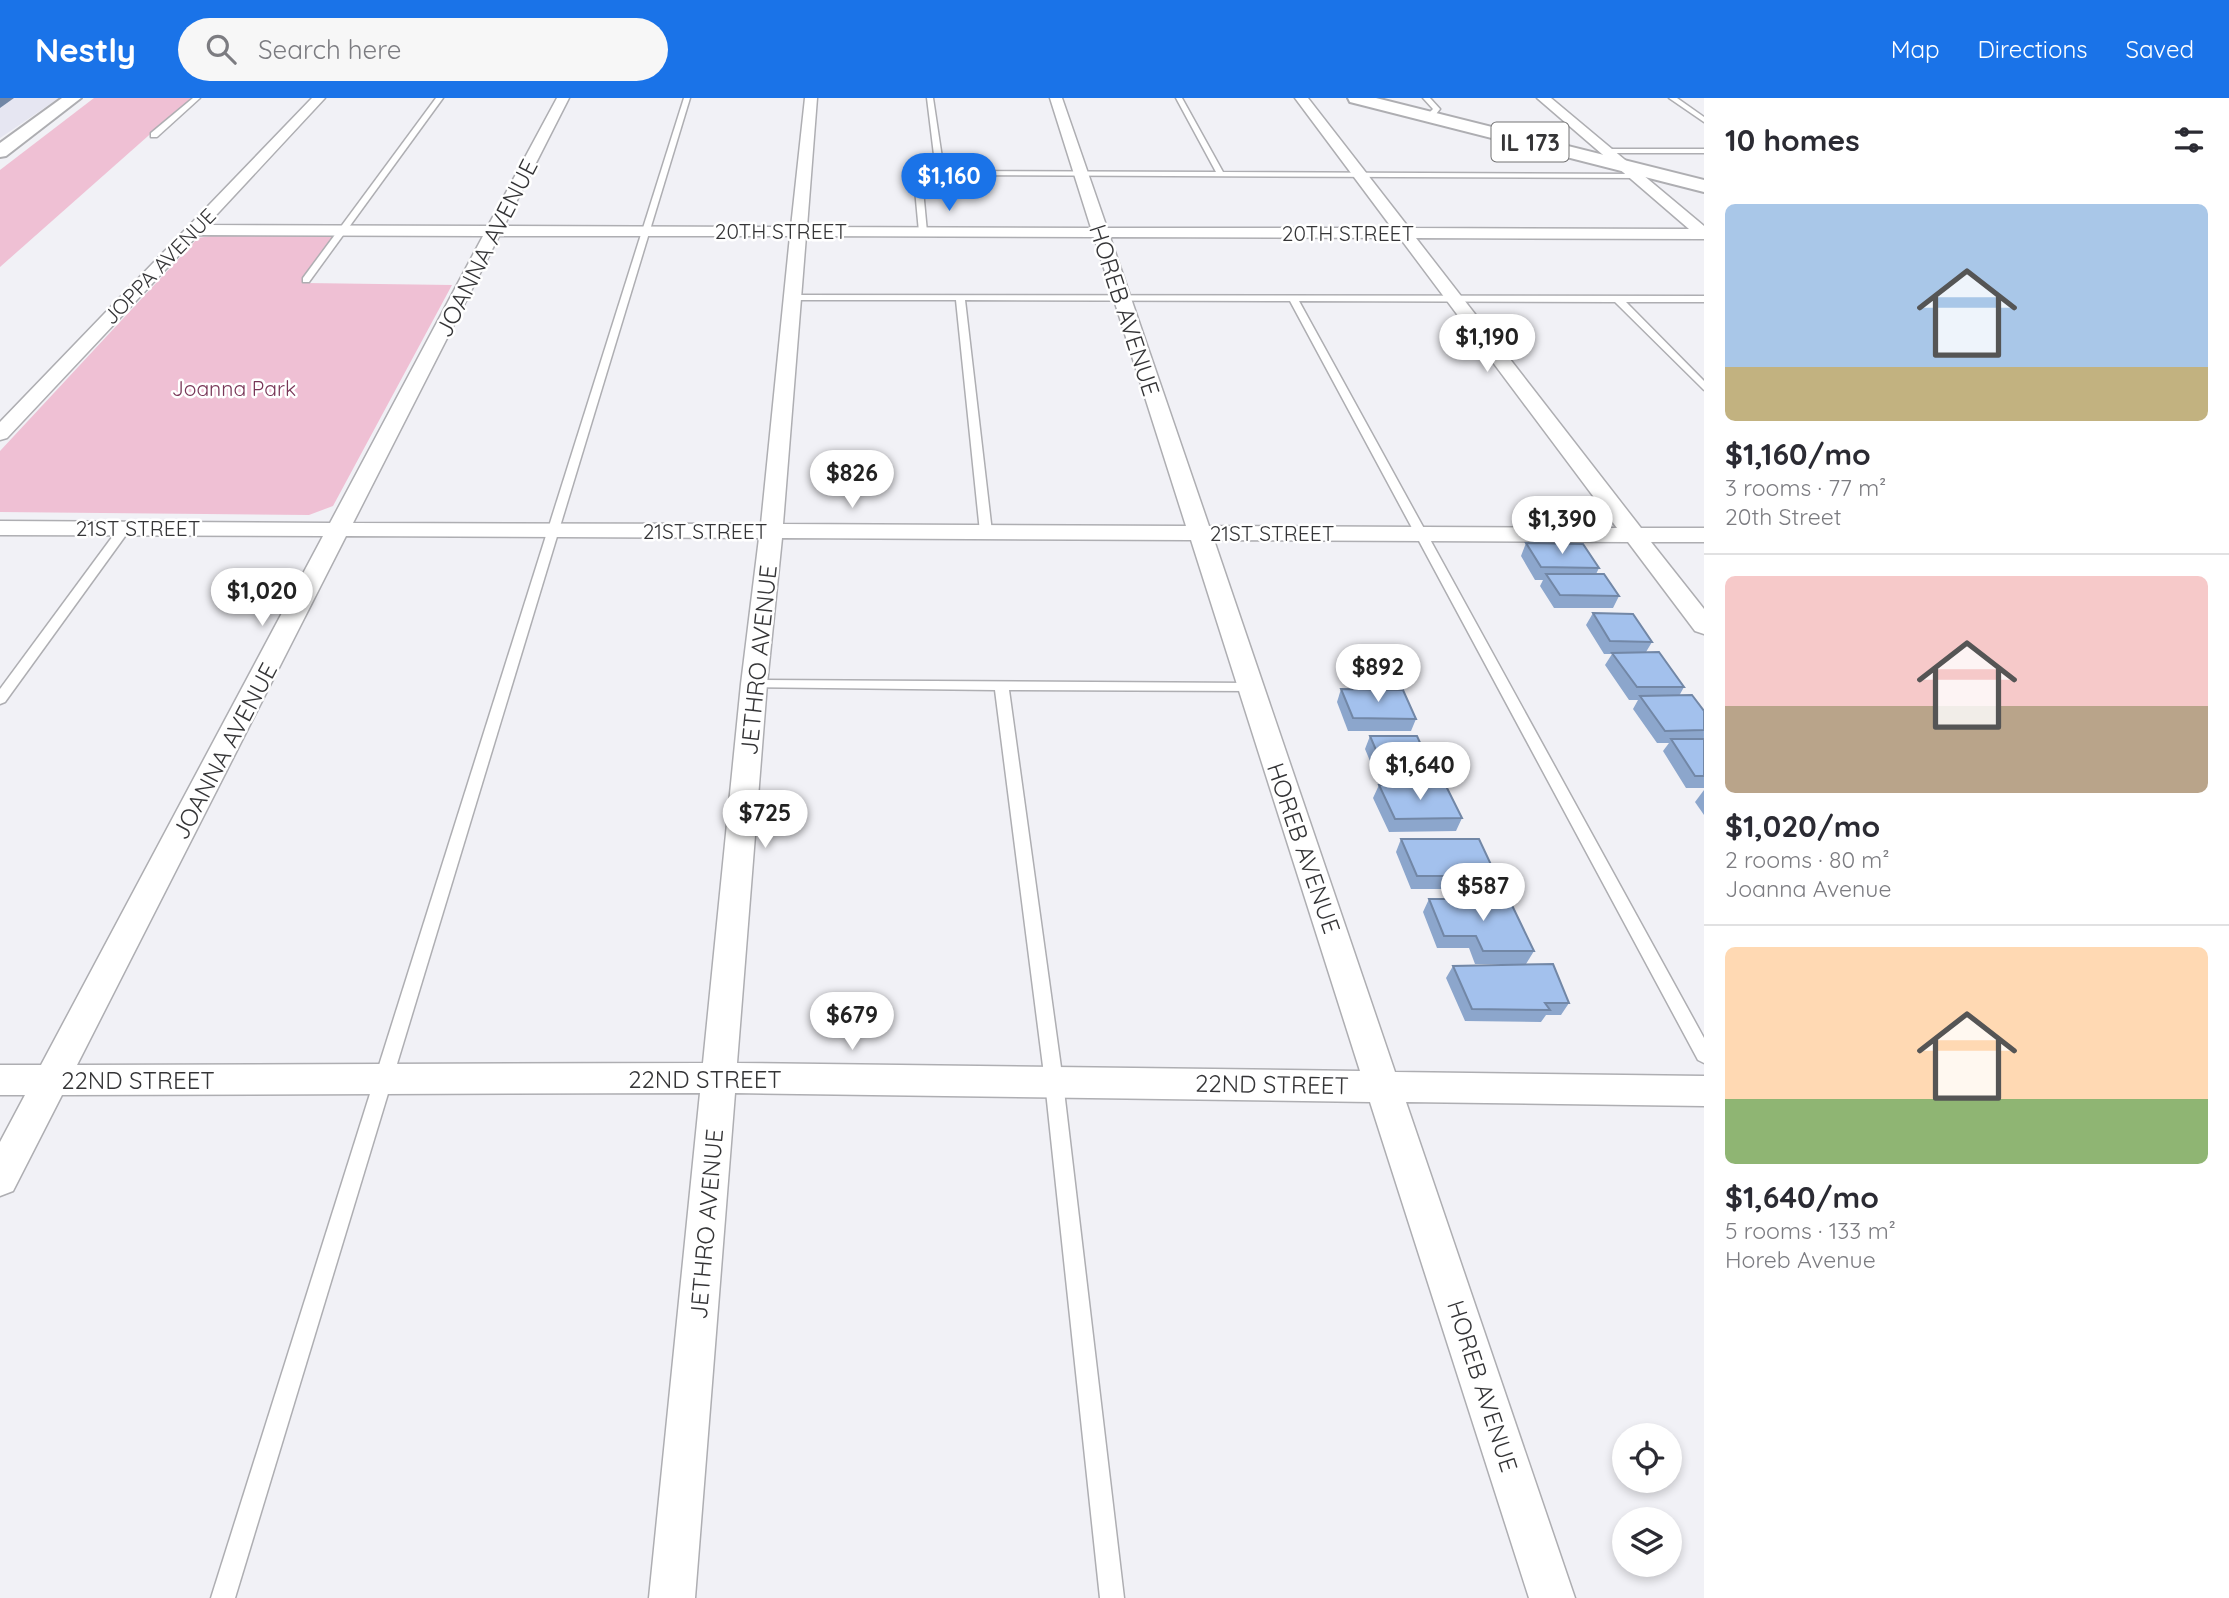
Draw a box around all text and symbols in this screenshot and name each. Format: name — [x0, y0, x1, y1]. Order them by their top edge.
search box — [178, 18, 668, 81]
text: Nestly — [35, 29, 136, 70]
icon: search — [202, 30, 240, 68]
text: Search here — [258, 33, 401, 66]
text: Map — [1891, 34, 1940, 64]
text: Directions — [1978, 34, 2088, 64]
text: Saved — [2126, 34, 2194, 64]
text: 10 homes — [1725, 121, 1860, 159]
icon: filters — [2170, 121, 2208, 159]
road number: IL 173 — [1492, 122, 1568, 162]
pin: $1,160 — [892, 153, 1006, 213]
street label: JOANNA AVENUE — [428, 154, 544, 342]
text: $1,160 — [917, 161, 981, 190]
street label: JOPPA AVENUE — [97, 203, 221, 329]
street label: 20TH STREET — [715, 218, 847, 244]
street label: HOREB AVENUE — [1083, 220, 1167, 400]
street label: 20TH STREET — [1282, 220, 1414, 246]
icon: home — [1904, 250, 2030, 376]
pin: $1,190 — [1430, 314, 1544, 374]
text: $1,190 — [1455, 322, 1519, 351]
park label: Joanna Park — [172, 375, 296, 401]
text: $1,160/mo — [1725, 435, 1871, 473]
pin: $826 — [811, 450, 893, 510]
text: $826 — [826, 458, 878, 487]
text: 3 rooms · 77 m² — [1725, 473, 1886, 502]
pin: $1,390 — [1505, 496, 1619, 556]
text: 20th Street — [1725, 502, 1841, 531]
text: $1,390 — [1528, 504, 1596, 533]
street label: 21ST STREET — [76, 515, 200, 541]
street label: 21ST STREET — [643, 518, 767, 544]
street label: 21ST STREET — [1210, 520, 1334, 546]
street label: JETHRO AVENUE — [733, 563, 783, 757]
pin: $1,020 — [205, 568, 319, 628]
text: $1,020 — [227, 576, 297, 605]
icon: home — [1904, 622, 2030, 748]
pin: $892 — [1337, 644, 1419, 704]
text: $892 — [1352, 652, 1404, 681]
street label: JOANNA AVENUE — [165, 658, 283, 844]
pin: $1,640 — [1363, 742, 1477, 802]
text: $1,640 — [1385, 750, 1455, 779]
street label: HOREB AVENUE — [1261, 759, 1347, 937]
pin: $725 — [724, 790, 806, 850]
text: $725 — [739, 798, 791, 827]
text: $1,020/mo — [1725, 807, 1880, 845]
text: 2 rooms · 80 m² — [1725, 845, 1890, 874]
pin: $587 — [1442, 864, 1524, 923]
text: $587 — [1457, 871, 1509, 900]
text: Joanna Avenue — [1725, 874, 1891, 903]
pin: $679 — [811, 992, 893, 1052]
icon: home — [1904, 993, 2030, 1119]
text: $679 — [826, 1000, 878, 1029]
street label: 22ND STREET — [628, 1064, 782, 1094]
street label: 22ND STREET — [61, 1065, 215, 1095]
street label: 22ND STREET — [1195, 1068, 1349, 1100]
street label: JETHRO AVENUE — [683, 1128, 729, 1320]
text: $1,640/mo — [1725, 1178, 1879, 1216]
text: 5 rooms · 133 m² — [1725, 1216, 1896, 1245]
text: Horeb Avenue — [1725, 1245, 1876, 1274]
street label: HOREB AVENUE — [1441, 1296, 1525, 1476]
map controls — [1612, 1423, 1682, 1577]
button: locate — [1612, 1423, 1682, 1493]
button: layers — [1612, 1507, 1682, 1577]

